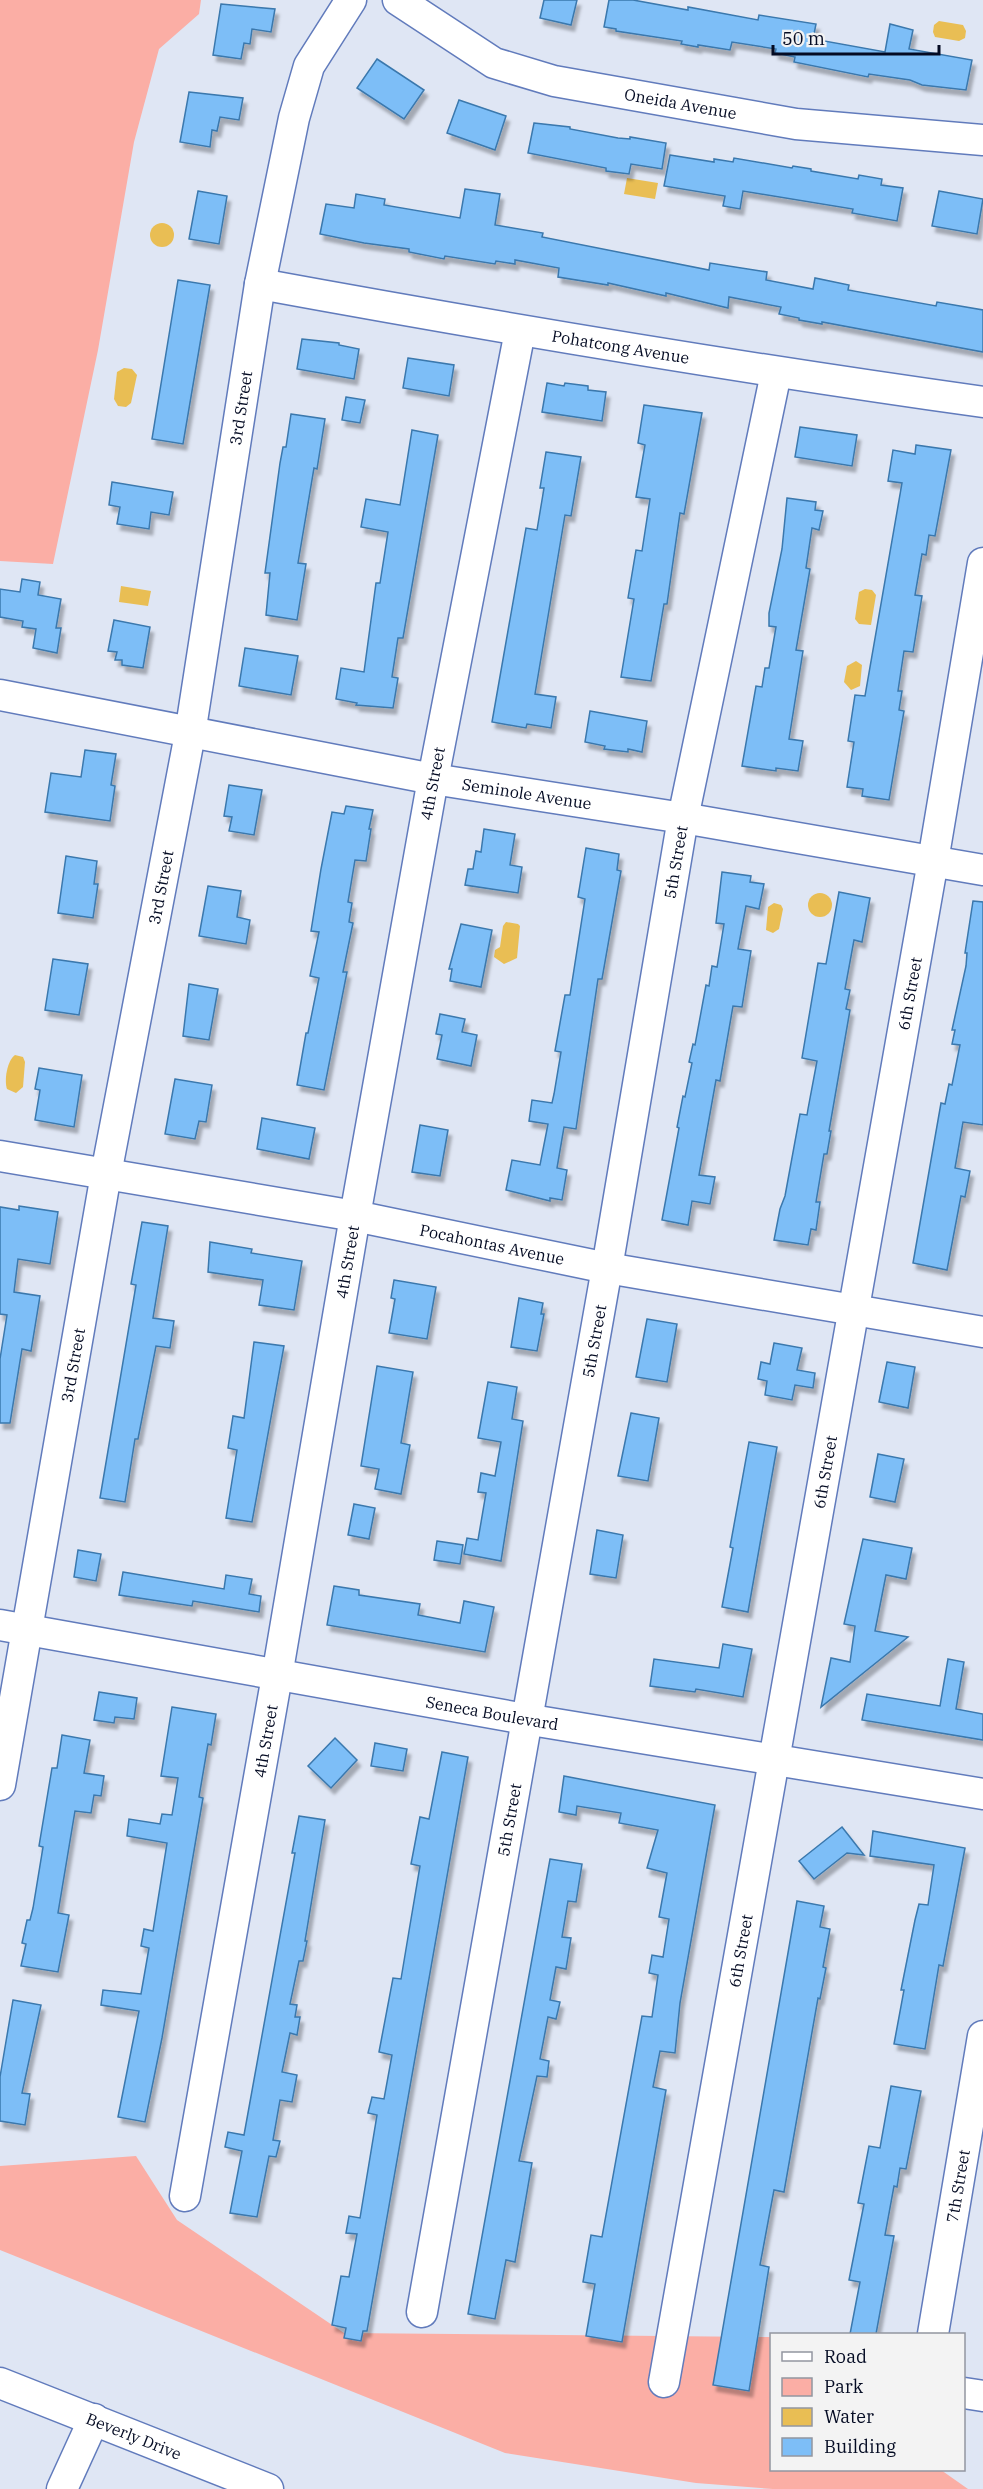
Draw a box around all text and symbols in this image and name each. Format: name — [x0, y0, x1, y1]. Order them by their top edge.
scale bar — [773, 18, 940, 56]
text: 50 m — [782, 27, 825, 50]
street label: Oneida Avenue — [623, 84, 738, 123]
street label: Pohatcong Avenue — [550, 325, 691, 368]
street label: 3rd Street — [225, 369, 256, 447]
street label: 4th Street — [416, 745, 449, 822]
street label: Seminole Avenue — [461, 774, 593, 814]
street label: 5th Street — [660, 824, 692, 900]
street label: 3rd Street — [144, 848, 178, 926]
street label: 6th Street — [893, 955, 926, 1032]
street label: Pocahontas Avenue — [418, 1220, 566, 1269]
street label: 4th Street — [331, 1224, 363, 1300]
street label: 5th Street — [578, 1303, 610, 1379]
street label: 3rd Street — [57, 1326, 89, 1404]
street label: 6th Street — [809, 1434, 841, 1510]
street label: Seneca Boulevard — [424, 1691, 560, 1734]
street label: 4th Street — [249, 1703, 282, 1779]
street label: 5th Street — [493, 1781, 526, 1858]
street label: 6th Street — [724, 1912, 757, 1989]
street label: 7th Street — [942, 2148, 974, 2224]
legend — [770, 2333, 965, 2471]
text: Road — [824, 2345, 867, 2368]
text: Park — [824, 2375, 864, 2398]
text: Water — [824, 2405, 874, 2428]
street label: Beverly Drive — [83, 2408, 184, 2464]
text: Building — [824, 2435, 896, 2458]

